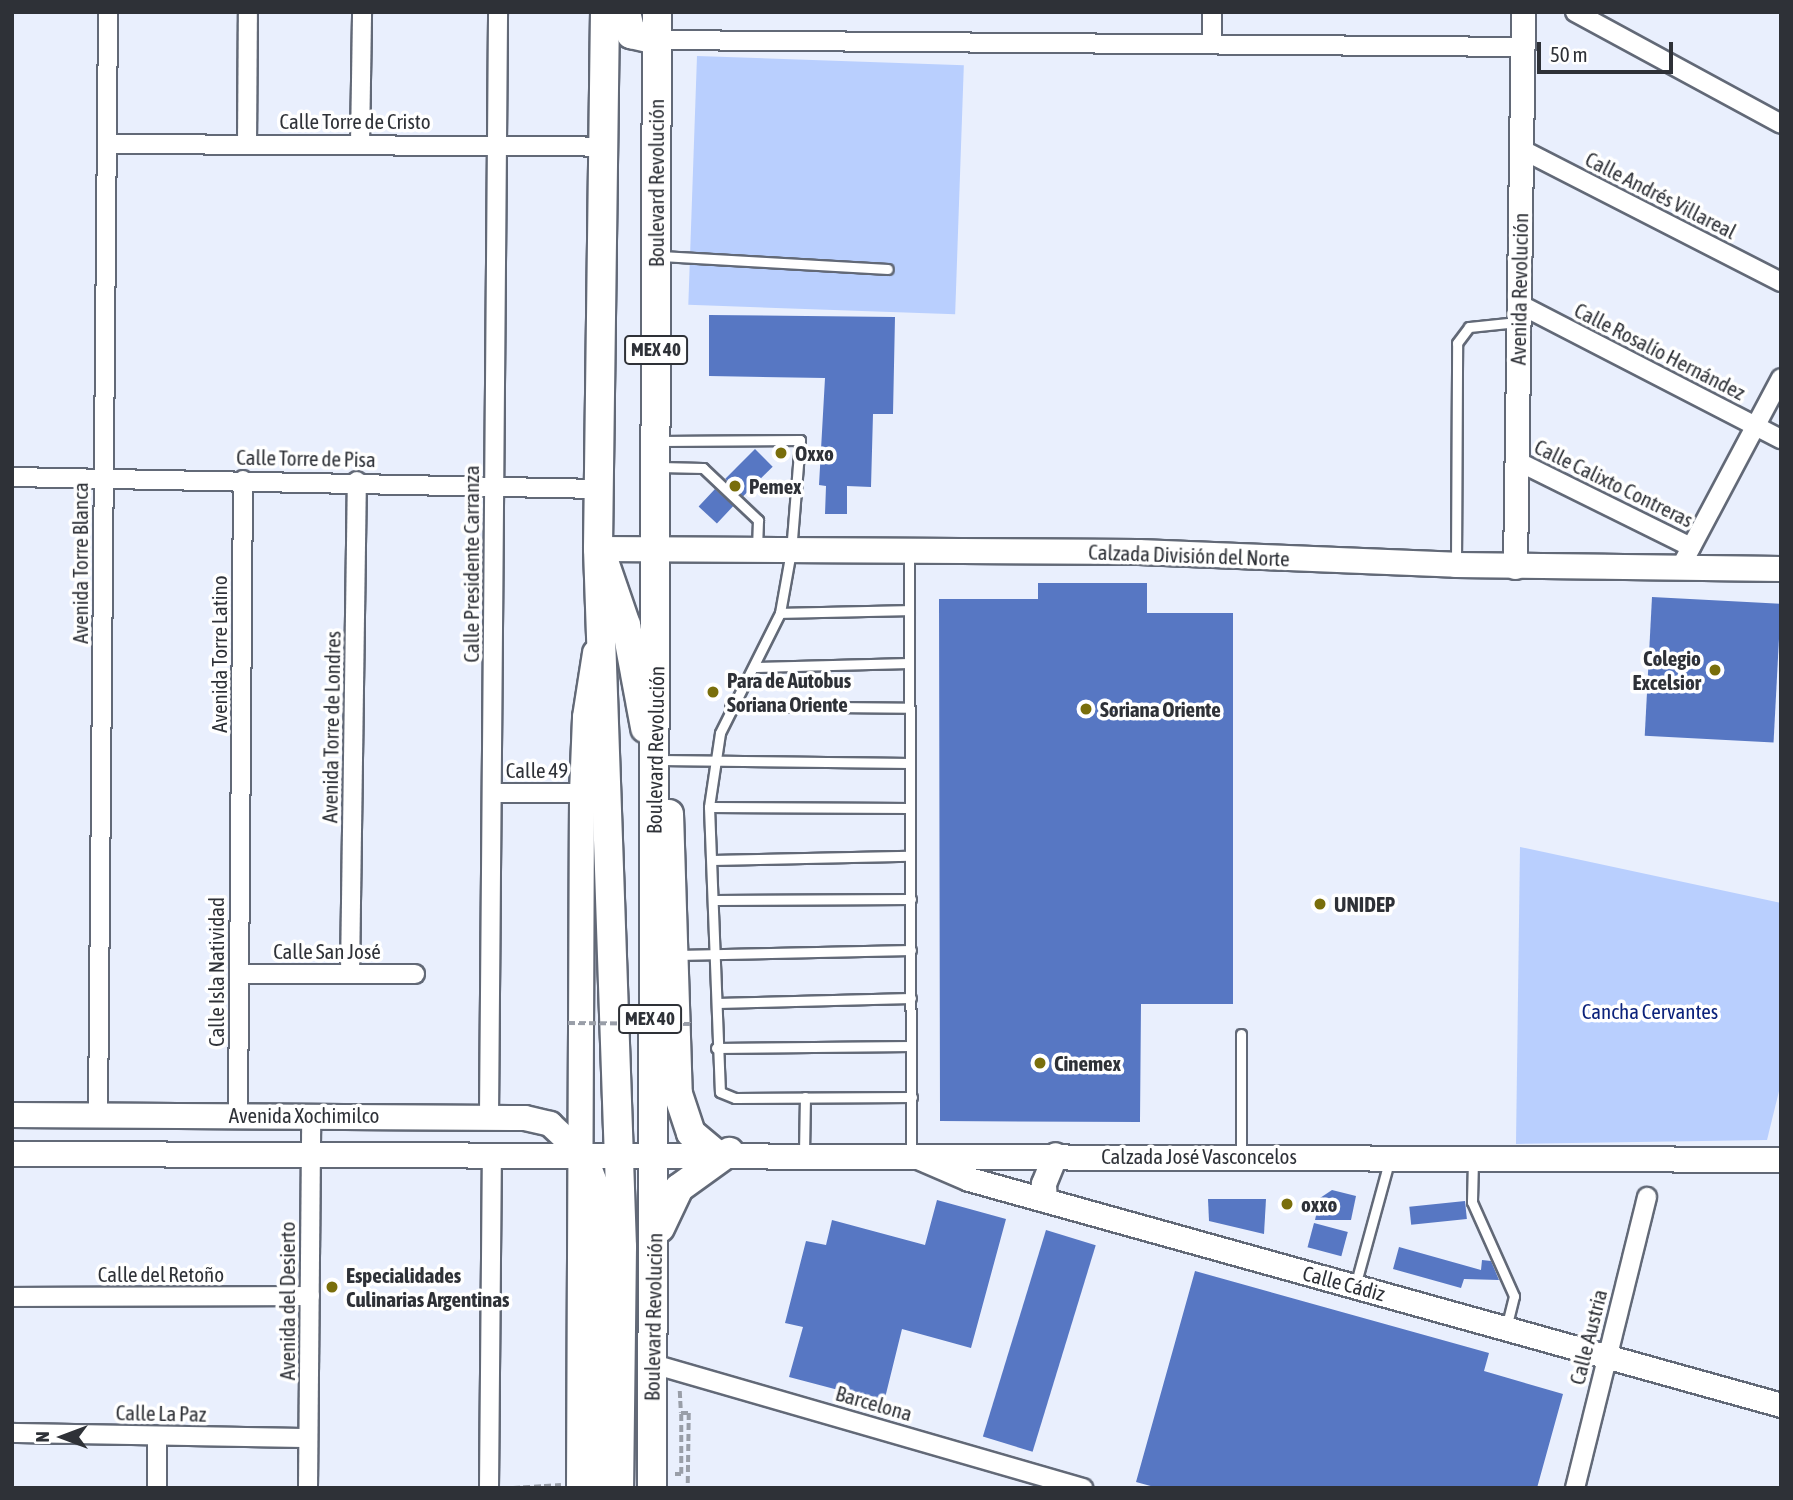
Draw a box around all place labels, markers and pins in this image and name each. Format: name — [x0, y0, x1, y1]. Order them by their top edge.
place label: Oxxo — [795, 440, 834, 466]
marker: Oxxo — [773, 445, 789, 461]
place label: Pemex — [749, 473, 802, 499]
marker: Pemex — [727, 478, 743, 494]
place label: Colegio Excelsior — [1633, 645, 1701, 695]
marker: Colegio Excelsior — [1707, 662, 1723, 678]
place label: Para de Autobus Soriana Oriente — [727, 667, 851, 717]
marker: Para de Autobus Soriana Oriente — [705, 684, 721, 700]
place label: Soriana Oriente — [1100, 696, 1221, 722]
marker: Soriana Oriente — [1078, 701, 1094, 717]
place label: UNIDEP — [1334, 891, 1395, 917]
marker: UNIDEP — [1312, 896, 1328, 912]
place label: Cinemex — [1054, 1050, 1121, 1076]
marker: Cinemex — [1032, 1055, 1048, 1071]
place label: oxxo — [1301, 1191, 1337, 1217]
marker: oxxo — [1279, 1196, 1295, 1212]
place label: Especialidades Culinarias Argentinas — [346, 1262, 509, 1312]
marker: Especialidades Culinarias Argentinas — [324, 1279, 340, 1295]

